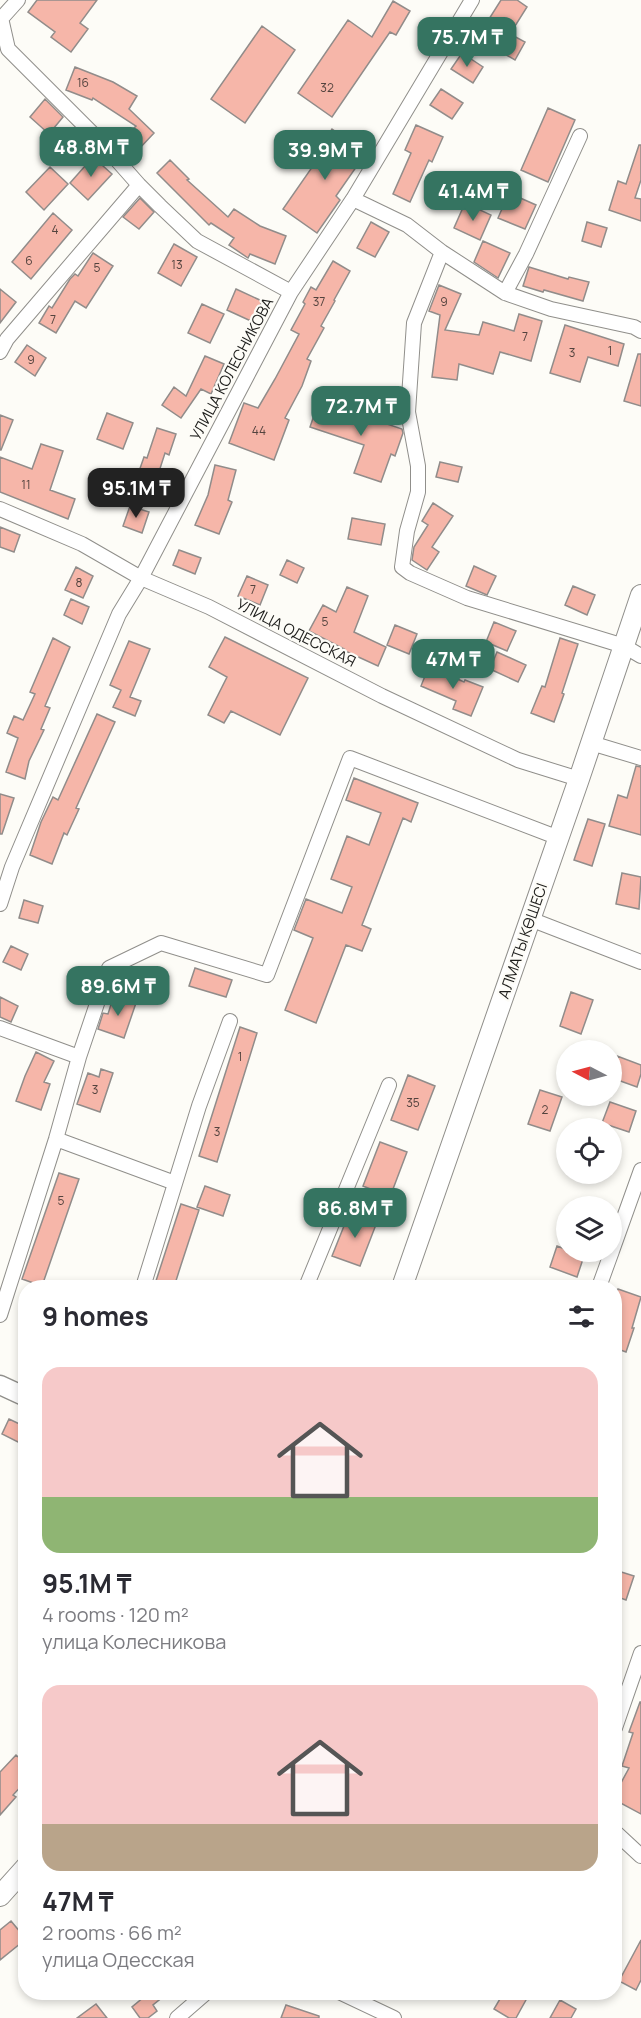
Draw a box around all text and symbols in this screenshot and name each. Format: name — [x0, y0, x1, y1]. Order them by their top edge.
pin: 75.7M ₸ — [412, 17, 522, 68]
text: 75.7M ₸ — [431, 23, 503, 50]
house number: 16 — [77, 74, 89, 91]
house number: 32 — [320, 79, 334, 96]
pin: 48.8M ₸ — [36, 127, 146, 178]
pin: 39.9M ₸ — [270, 130, 380, 181]
text: 48.8M ₸ — [54, 133, 128, 160]
text: 39.9M ₸ — [288, 136, 362, 163]
pin: 41.4M ₸ — [418, 171, 528, 222]
text: 41.4M ₸ — [438, 177, 508, 204]
house number: 4 — [51, 221, 59, 238]
house number: 6 — [25, 252, 33, 269]
house number: 13 — [171, 256, 183, 273]
house number: 5 — [94, 259, 101, 276]
street label: УЛИЦА КОЛЕСНИКОВА — [185, 293, 278, 444]
house number: 37 — [313, 293, 325, 310]
house number: 9 — [440, 293, 448, 310]
house number: 7 — [50, 311, 56, 328]
house number: 7 — [522, 328, 528, 345]
house number: 1 — [608, 342, 612, 359]
house number: 3 — [569, 344, 575, 361]
house number: 9 — [27, 351, 35, 368]
pin: 72.7M ₸ — [306, 386, 416, 437]
text: 72.7M ₸ — [325, 392, 397, 419]
house number: 44 — [252, 422, 266, 439]
pin: 95.1M ₸ — [81, 468, 191, 519]
text: 95.1M ₸ — [102, 474, 170, 501]
house number: 11 — [21, 476, 31, 493]
house number: 8 — [76, 574, 83, 591]
house number: 7 — [250, 581, 256, 598]
street label: УЛИЦА ОДЕССКАЯ — [233, 593, 360, 672]
house number: 5 — [322, 613, 329, 630]
pin: 47M ₸ — [411, 639, 495, 690]
text: 47M ₸ — [426, 645, 480, 672]
street label: АЛМАТЫ КӨШЕСІ — [493, 880, 552, 1001]
pin: 89.6M ₸ — [63, 966, 173, 1017]
text: 89.6M ₸ — [80, 972, 156, 999]
north arrow — [556, 1040, 622, 1106]
map controls — [556, 1040, 622, 1262]
house number: 1 — [238, 1048, 242, 1065]
house number: 3 — [92, 1081, 98, 1098]
house number: 35 — [406, 1094, 420, 1111]
house number: 2 — [542, 1101, 549, 1118]
button: locate — [556, 1118, 622, 1184]
house number: 3 — [214, 1123, 220, 1140]
pin: 86.8M ₸ — [300, 1188, 410, 1239]
house number: 5 — [58, 1192, 65, 1209]
text: 86.8M ₸ — [317, 1194, 393, 1221]
button: layers — [556, 1196, 622, 1262]
text: 9 homes — [42, 1298, 149, 1334]
icon: filters — [565, 1300, 598, 1333]
icon: home — [266, 1406, 374, 1514]
text: 95.1M ₸ — [42, 1565, 131, 1601]
text: 4 rooms · 120 m² — [42, 1601, 189, 1628]
text: улица Колесникова — [42, 1628, 226, 1655]
icon: home — [266, 1724, 374, 1832]
text: 47M ₸ — [42, 1883, 113, 1919]
text: 2 rooms · 66 m² — [42, 1919, 182, 1946]
text: улица Одесская — [42, 1946, 195, 1973]

